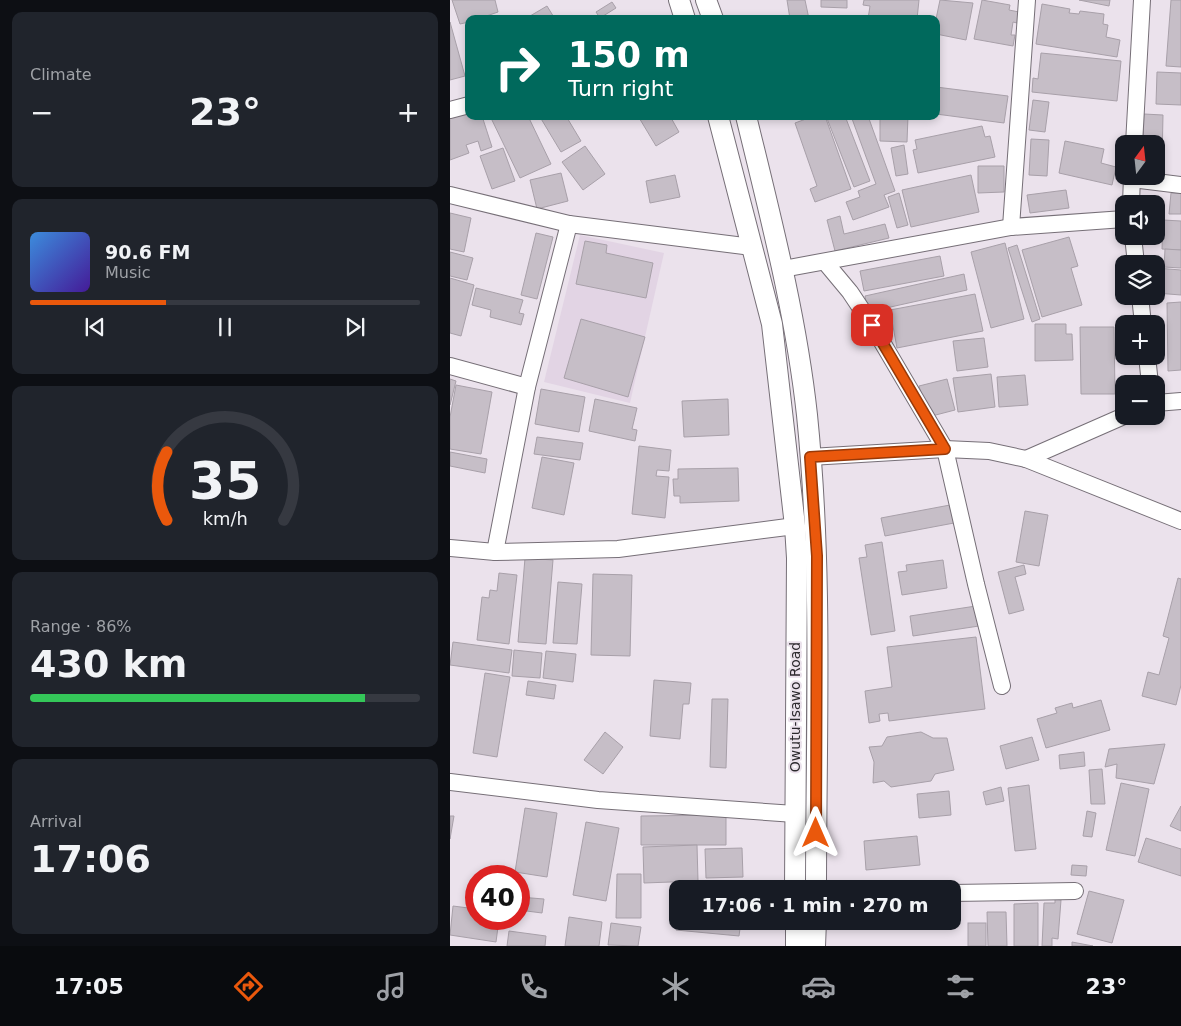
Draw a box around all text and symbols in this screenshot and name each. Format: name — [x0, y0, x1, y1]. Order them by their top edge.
icon: right — [485, 35, 550, 100]
text: 150 m — [568, 35, 690, 75]
text: Climate — [30, 65, 92, 84]
text: Turn right — [568, 76, 673, 101]
text: 23° — [189, 90, 261, 134]
text: − — [30, 96, 53, 129]
text: + — [397, 96, 420, 129]
north arrow — [1115, 135, 1165, 185]
map controls — [1115, 135, 1165, 425]
button: sound — [1115, 195, 1165, 245]
text: 90.6 FM — [105, 241, 190, 263]
button: layers — [1115, 255, 1165, 305]
text: Music — [105, 263, 151, 282]
pin — [851, 304, 893, 346]
icon: arrive — [858, 311, 886, 339]
icon: previous — [81, 313, 109, 341]
icon: pause — [211, 313, 239, 341]
icon: next — [341, 313, 369, 341]
button: + — [1115, 315, 1165, 365]
button: − — [1115, 375, 1165, 425]
text: 35 — [189, 451, 261, 511]
text: km/h — [202, 508, 248, 529]
text: Range · 86% — [30, 617, 132, 636]
text: 430 km — [30, 642, 187, 686]
street label: Owutu-Isawo Road — [787, 642, 803, 772]
position arrow — [789, 806, 841, 858]
text: Arrival — [30, 812, 82, 831]
text: 17:06 — [30, 837, 151, 881]
speed limit sign: 40 — [465, 865, 530, 930]
text: 17:06 · 1 min · 270 m — [701, 894, 929, 916]
icon: directions — [231, 969, 266, 1004]
icon: music — [374, 969, 409, 1004]
icon: phone — [516, 969, 551, 1004]
icon: climate — [658, 969, 693, 1004]
icon: car — [801, 969, 836, 1004]
icon: filters — [943, 969, 978, 1004]
text: 17:05 — [54, 974, 124, 999]
text: 23° — [1086, 974, 1127, 999]

